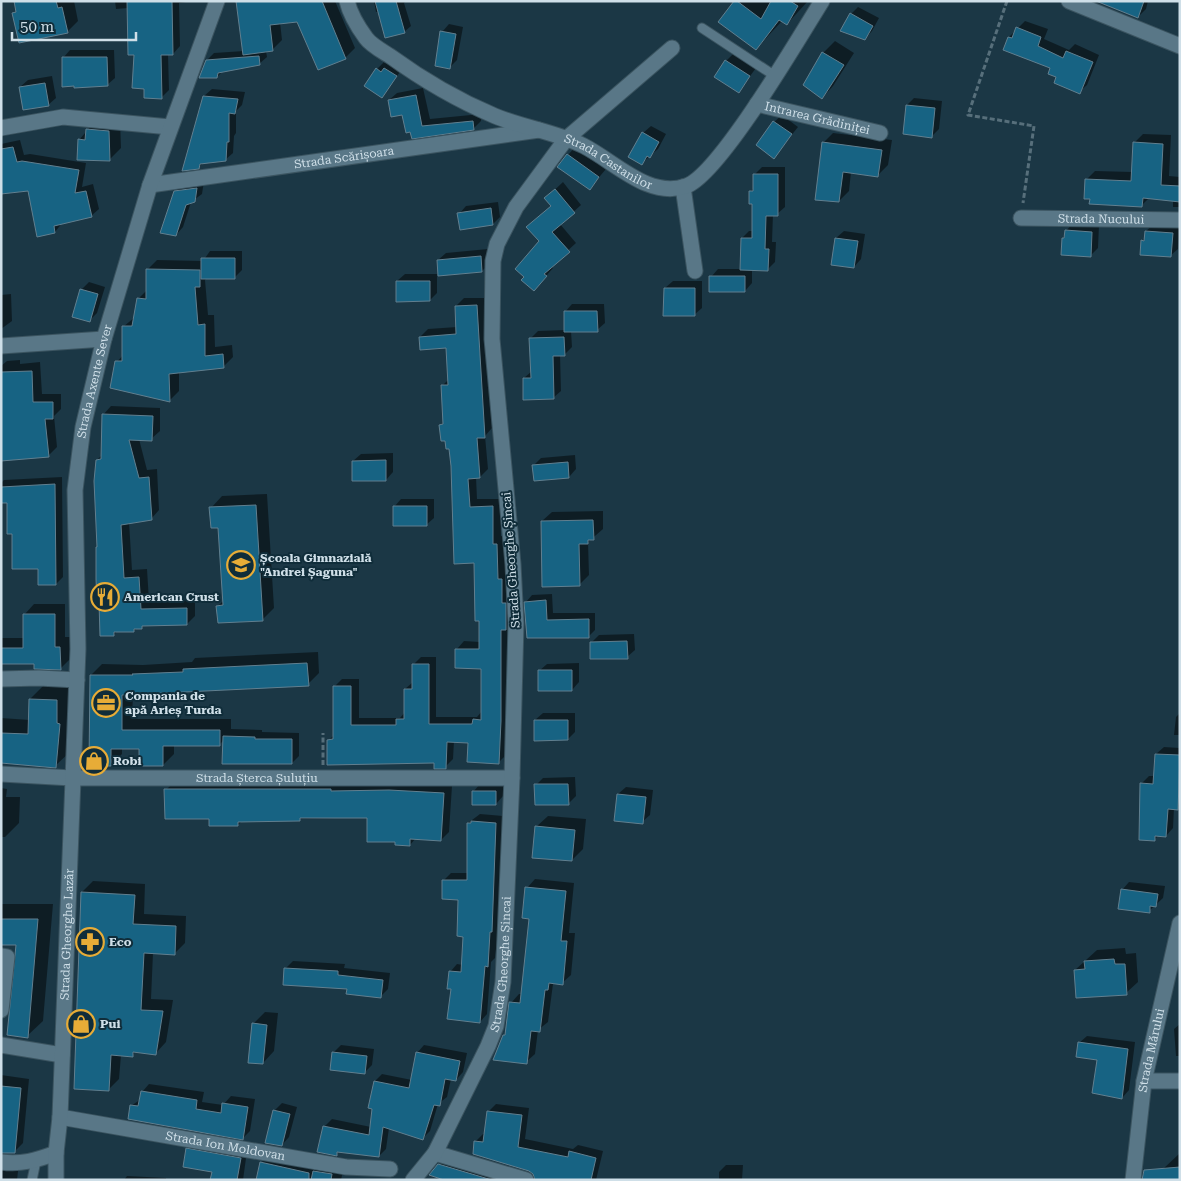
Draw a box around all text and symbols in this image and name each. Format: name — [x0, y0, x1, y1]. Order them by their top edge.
scale bar — [12, 10, 136, 42]
text: 50 m — [20, 18, 55, 36]
street label: Intrarea Grădiniței — [763, 99, 871, 137]
street label: Strada Castanilor — [562, 131, 654, 192]
street label: Strada Scărișoara — [293, 144, 395, 172]
street label: Strada Nucului — [1058, 211, 1145, 227]
street label: Strada Axente Sever — [75, 323, 115, 439]
street label: Strada Gheorghe Șincai — [499, 491, 524, 629]
school or university icon: Școala Gimnazială "Andrei Șaguna" — [226, 550, 256, 580]
place label: Școala Gimnazială "Andrei Șaguna" — [260, 551, 372, 580]
restaurant icon: American Crust — [90, 582, 120, 612]
place label: American Crust — [124, 590, 219, 604]
office icon: Compania de apă Arieș Turda — [91, 688, 121, 718]
place label: Compania de apă Arieș Turda — [125, 689, 222, 718]
shop icon: Robi — [79, 746, 109, 776]
place label: Robi — [113, 754, 141, 768]
street label: Strada Șterca Șuluțiu — [196, 771, 318, 786]
street label: Strada Gheorghe Lazăr — [58, 868, 77, 1000]
street label: Strada Gheorghe Șincai — [487, 896, 514, 1034]
pharmacy icon: Eco — [75, 927, 105, 957]
place label: Eco — [109, 935, 132, 949]
street label: Strada Mărului — [1136, 1007, 1167, 1093]
shop icon: Pui — [66, 1009, 96, 1039]
place label: Pui — [100, 1017, 120, 1031]
street label: Strada Ion Moldovan — [165, 1129, 287, 1163]

